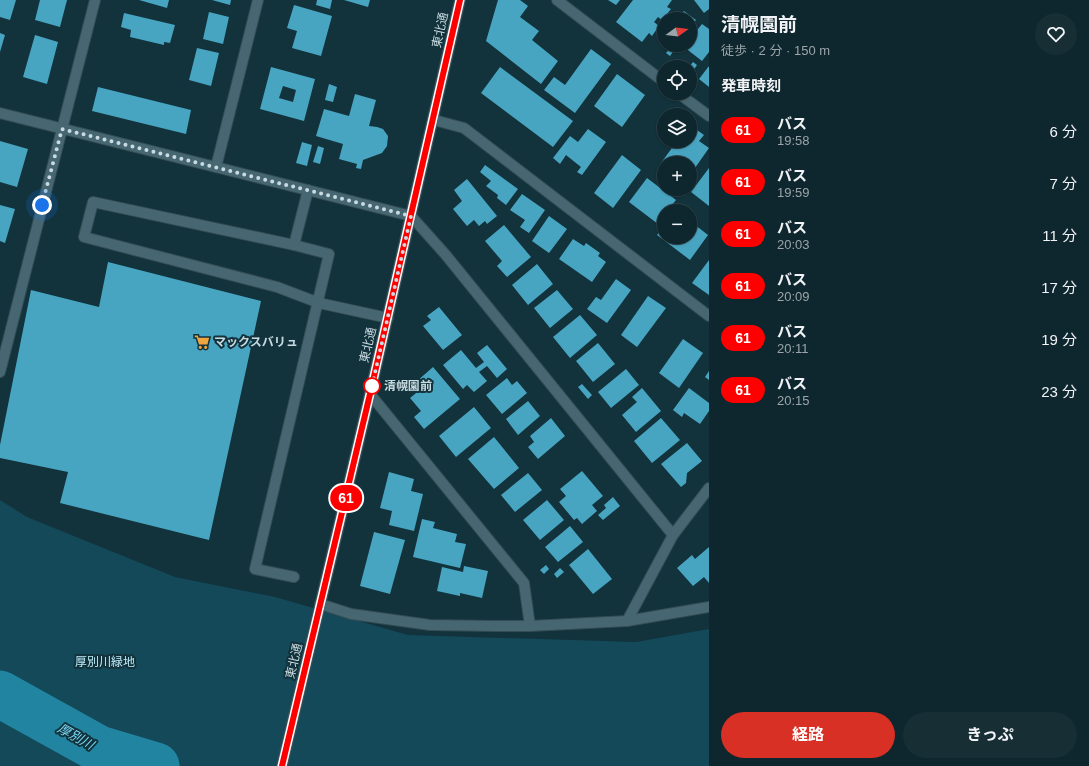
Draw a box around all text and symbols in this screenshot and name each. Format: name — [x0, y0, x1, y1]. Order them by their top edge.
street label: 東北通 — [429, 11, 451, 49]
north arrow — [657, 12, 697, 52]
map controls — [657, 12, 697, 244]
button: heart — [1035, 13, 1077, 55]
text: 清幌園前 — [721, 14, 797, 35]
text: 徒歩 · 2 分 · 150 m — [721, 43, 830, 58]
button: locate — [657, 60, 697, 100]
text: 発車時刻 — [721, 77, 781, 94]
button: layers — [657, 108, 697, 148]
text: バス — [777, 115, 807, 132]
text: 61 — [735, 122, 751, 138]
text: 6 分 — [1049, 123, 1077, 140]
text: 19:58 — [777, 133, 810, 148]
button: + — [657, 156, 697, 196]
text: バス — [777, 167, 807, 184]
text: 61 — [735, 174, 751, 190]
text: 7 分 — [1049, 175, 1077, 192]
text: 19:59 — [777, 185, 810, 200]
your location — [32, 195, 52, 215]
button: − — [657, 204, 697, 244]
text: バス — [777, 219, 807, 236]
text: 61 — [735, 226, 751, 242]
text: 11 分 — [1042, 227, 1077, 244]
text: 20:03 — [777, 237, 810, 252]
text: バス — [777, 271, 807, 288]
text: 61 — [735, 278, 751, 294]
text: 17 分 — [1041, 279, 1077, 296]
text: 20:09 — [777, 289, 810, 304]
text: バス — [777, 323, 807, 340]
street label: 東北通 — [357, 326, 379, 364]
text: 61 — [735, 330, 751, 346]
text: 19 分 — [1041, 331, 1077, 348]
supermarket icon: マックスバリュ — [193, 333, 211, 351]
place label: マックスバリュ — [214, 335, 298, 349]
text: 20:11 — [777, 341, 809, 356]
text: バス — [777, 375, 807, 392]
marker: 清幌園前 — [363, 377, 381, 395]
place label: 清幌園前 — [384, 379, 432, 393]
text: 61 — [735, 382, 751, 398]
text: 23 分 — [1041, 383, 1077, 400]
text: 20:15 — [777, 393, 810, 408]
line badge: 61 — [328, 485, 364, 511]
text: 61 — [338, 490, 354, 506]
street label: 東北通 — [283, 642, 305, 680]
park label: 厚別川緑地 — [75, 655, 135, 669]
button: 経路 — [721, 712, 895, 758]
button: きっぷ — [903, 712, 1077, 758]
water label: 厚別川 — [55, 720, 98, 753]

